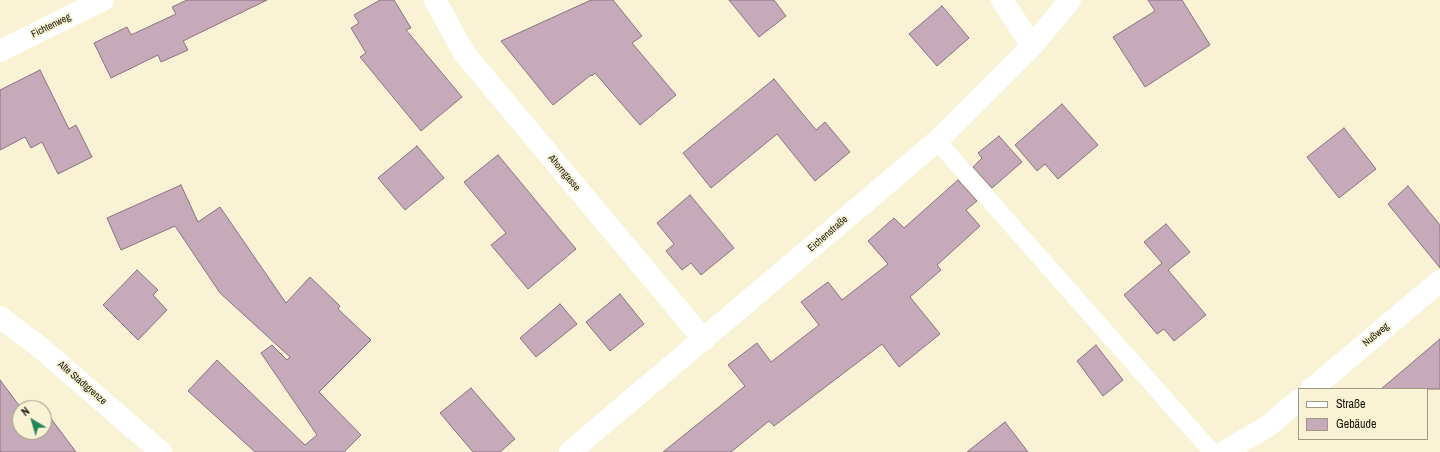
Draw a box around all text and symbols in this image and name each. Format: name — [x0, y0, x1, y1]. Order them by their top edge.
street label: Fichtenweg — [29, 11, 73, 41]
street label: Ahorngasse — [545, 152, 583, 194]
street label: Eichenstraße — [806, 213, 850, 255]
street label: Nußweg — [1360, 321, 1392, 349]
street label: Alte Stadtgrenze — [55, 359, 109, 407]
legend — [1298, 388, 1428, 440]
text: Straße — [1336, 396, 1366, 412]
north arrow — [12, 400, 52, 440]
text: N — [18, 404, 32, 419]
text: Gebäude — [1336, 416, 1377, 432]

